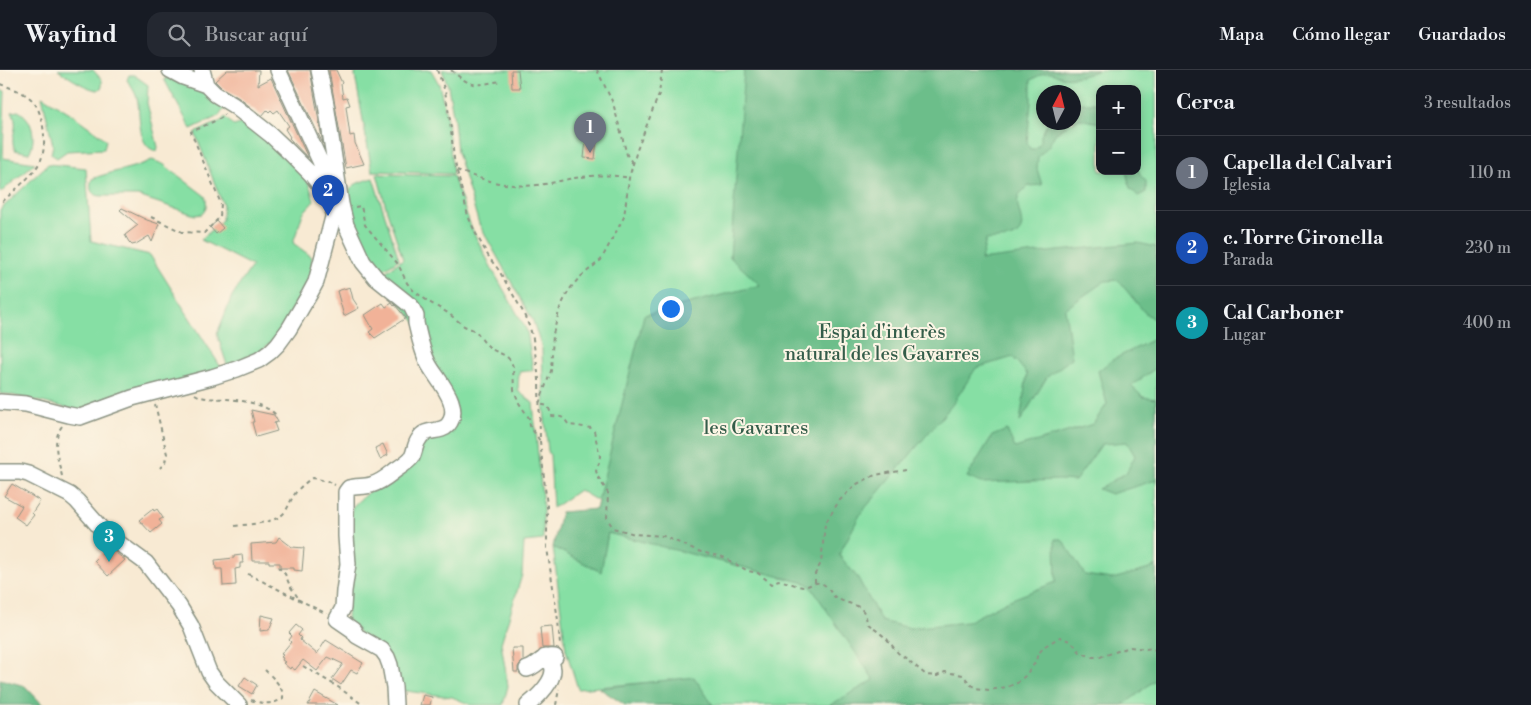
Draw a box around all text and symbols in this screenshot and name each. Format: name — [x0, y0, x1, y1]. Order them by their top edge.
search box — [147, 12, 497, 57]
text: Wayfind — [25, 20, 117, 50]
icon: search — [165, 21, 193, 49]
text: Buscar aquí — [205, 23, 307, 47]
text: Mapa — [1220, 23, 1264, 46]
text: Cómo llegar — [1292, 23, 1390, 46]
text: Guardados — [1418, 23, 1506, 46]
north arrow — [1036, 85, 1081, 130]
map controls — [1096, 85, 1141, 175]
button: + — [1096, 85, 1141, 130]
text: Cerca — [1176, 90, 1235, 116]
text: 3 resultados — [1424, 93, 1511, 113]
pin: 1 — [574, 112, 606, 153]
button: − — [1096, 130, 1141, 175]
text: Capella del Calvari — [1223, 151, 1392, 175]
text: 1 — [1188, 163, 1196, 183]
text: 110 m — [1469, 163, 1511, 183]
pin: 2 — [312, 175, 344, 216]
text: Iglesia — [1223, 175, 1271, 195]
text: c. Torre Gironella — [1223, 226, 1383, 250]
text: 2 — [1187, 238, 1197, 258]
text: 230 m — [1465, 238, 1511, 258]
text: Parada — [1223, 250, 1273, 270]
your location — [658, 296, 684, 322]
text: Cal Carboner — [1223, 301, 1344, 325]
text: 3 — [1187, 313, 1197, 333]
text: 400 m — [1463, 313, 1511, 333]
park label: Espai d'interès natural de les Gavarres — [785, 320, 979, 366]
text: Lugar — [1223, 325, 1266, 345]
park label: les Gavarres — [704, 416, 808, 440]
pin: 3 — [93, 521, 125, 562]

